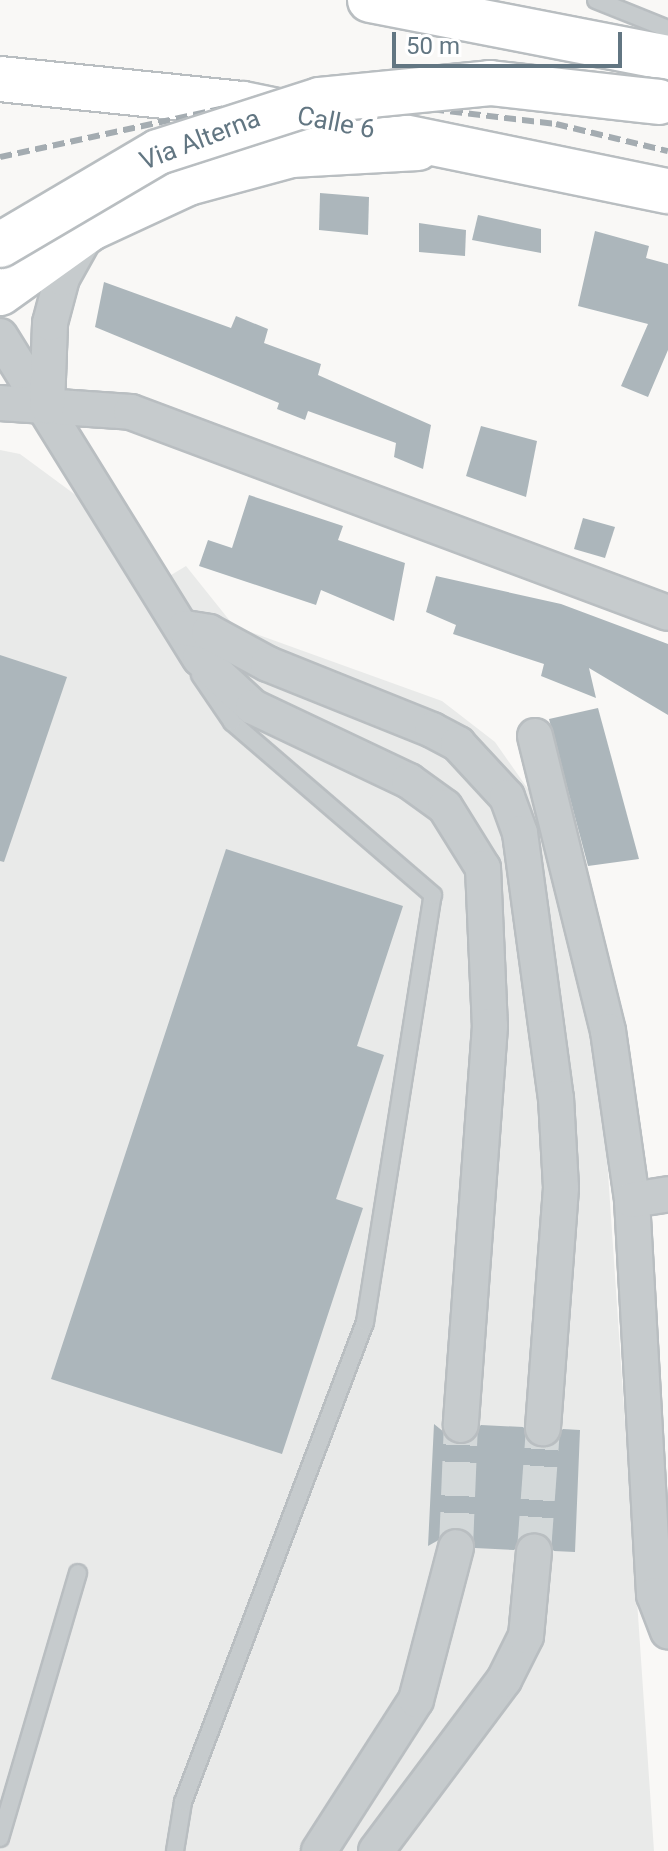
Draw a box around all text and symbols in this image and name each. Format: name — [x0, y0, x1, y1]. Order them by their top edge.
scale bar — [396, 16, 626, 66]
text: 50 m — [406, 32, 460, 60]
street label: Calle 6 — [294, 100, 378, 146]
street label: Via Alterna — [135, 103, 265, 177]

